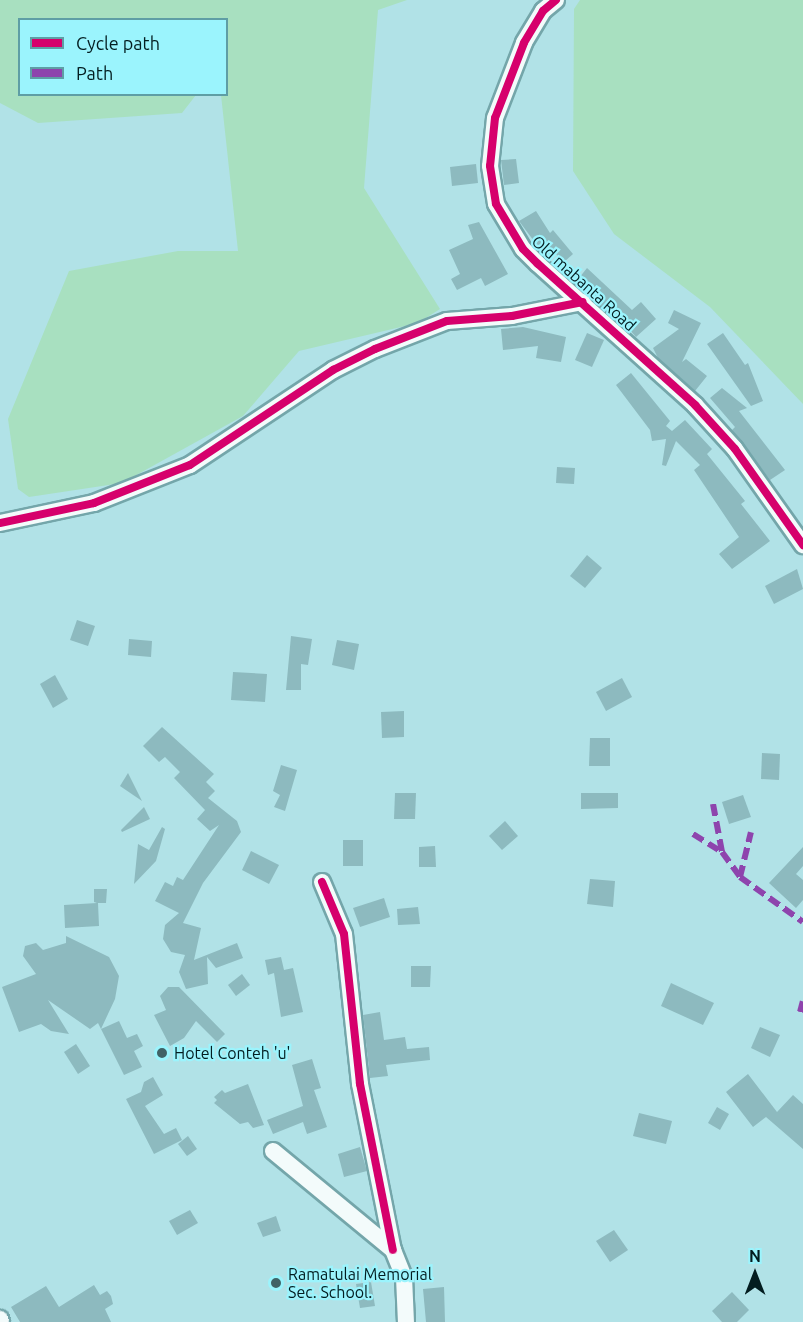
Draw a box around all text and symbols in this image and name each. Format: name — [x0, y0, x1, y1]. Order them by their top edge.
legend — [18, 18, 228, 96]
text: Cycle path — [76, 33, 160, 53]
text: Path — [76, 63, 113, 83]
street label: Old mabanta Road — [528, 231, 640, 335]
place label: Hotel Conteh 'u' — [174, 1043, 290, 1063]
marker: Hotel Conteh 'u' — [155, 1046, 169, 1060]
north arrow — [725, 1244, 785, 1304]
text: N — [749, 1247, 761, 1265]
place label: Ramatulai Memorial Sec. School. — [288, 1264, 432, 1302]
marker: Ramatulai Memorial Sec. School. — [269, 1276, 283, 1290]

